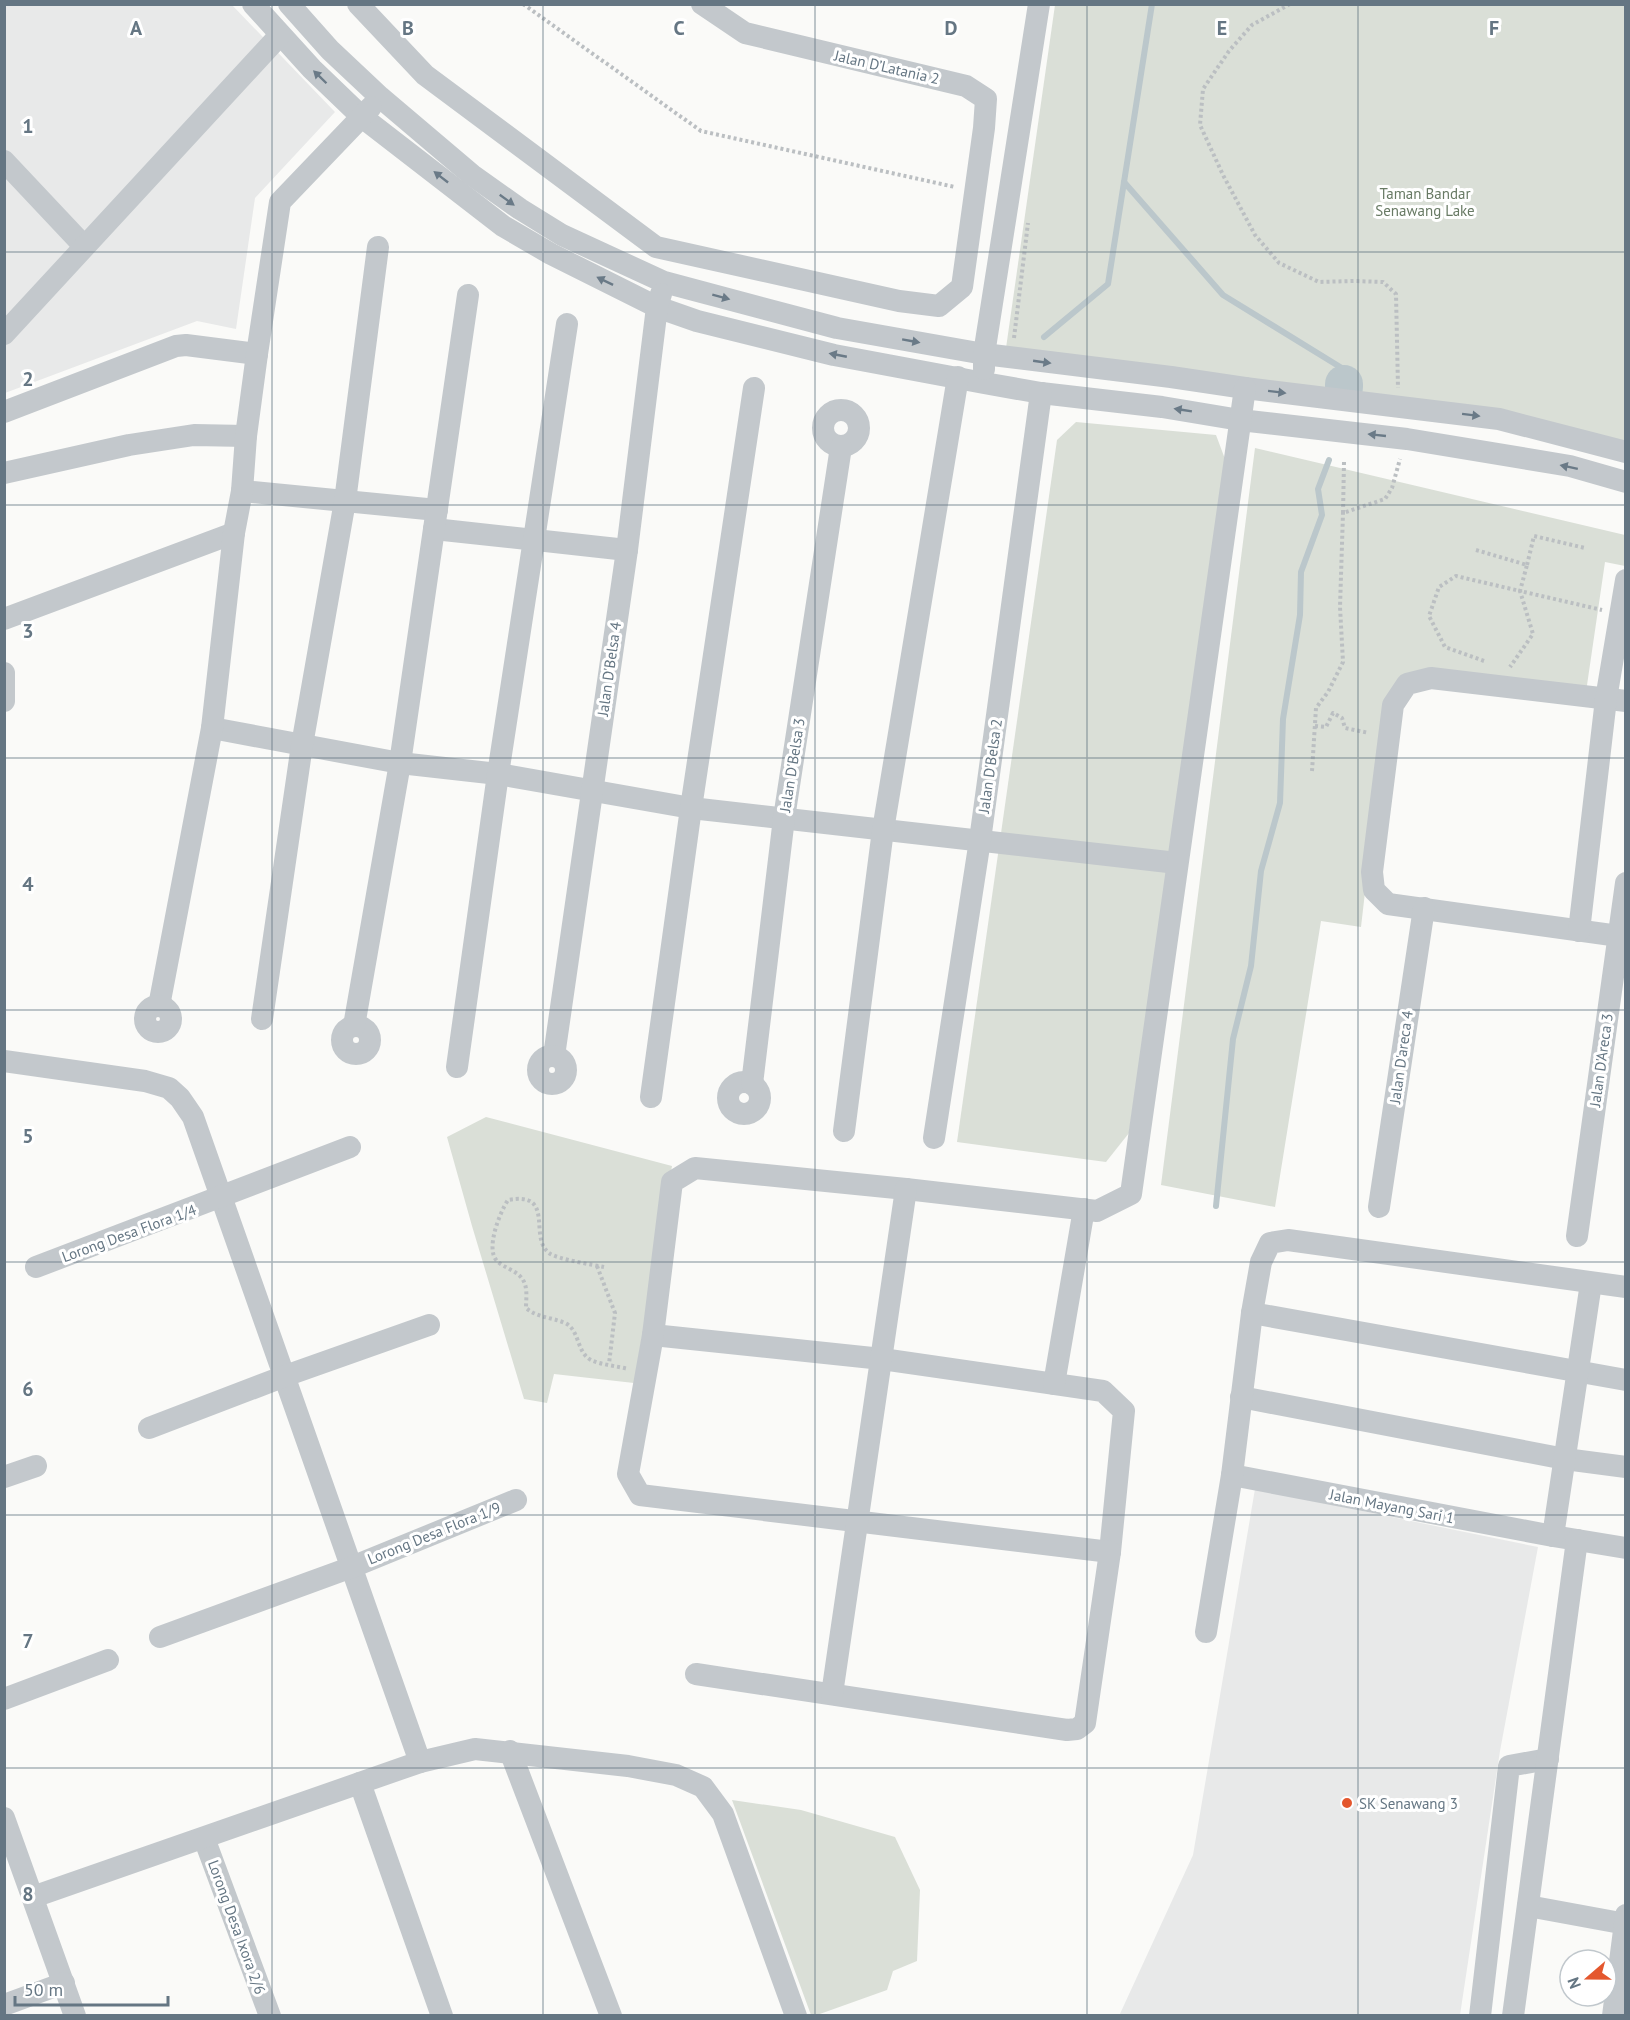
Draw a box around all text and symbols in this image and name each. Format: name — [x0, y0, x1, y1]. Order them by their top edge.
text: A — [130, 15, 143, 41]
text: B — [402, 15, 414, 41]
text: C — [673, 15, 685, 41]
text: D — [945, 15, 958, 41]
text: E — [1217, 15, 1227, 41]
text: F — [1489, 15, 1499, 41]
street label: Jalan D’Latania 2 — [832, 45, 941, 88]
one-way arrow — [314, 70, 328, 84]
text: 1 — [22, 113, 34, 139]
one-way arrow — [433, 172, 448, 184]
park label: Taman Bandar Senawang Lake — [1375, 184, 1475, 220]
one-way arrow — [498, 194, 514, 206]
one-way arrow — [596, 276, 613, 285]
one-way arrow — [712, 293, 730, 302]
one-way arrow — [901, 337, 920, 346]
one-way arrow — [829, 350, 848, 359]
one-way arrow — [1033, 357, 1052, 367]
text: 2 — [22, 366, 34, 392]
one-way arrow — [1268, 387, 1287, 397]
one-way arrow — [1174, 406, 1193, 415]
one-way arrow — [1462, 411, 1481, 420]
one-way arrow — [1367, 430, 1386, 440]
one-way arrow — [1560, 461, 1578, 471]
text: 3 — [22, 618, 34, 644]
street label: Jalan D'Belsa 4 — [593, 621, 625, 718]
street label: Jalan D'Belsa 3 — [775, 717, 809, 814]
street label: Jalan D'Belsa 2 — [974, 718, 1006, 815]
text: 4 — [22, 871, 34, 897]
street label: Jalan D'areca 4 — [1385, 1009, 1417, 1106]
street label: Jalan D'Areca 3 — [1585, 1012, 1617, 1109]
text: 5 — [22, 1123, 34, 1149]
street label: Lorong Desa Flora 1/4 — [59, 1200, 199, 1266]
text: 6 — [22, 1376, 34, 1402]
street label: Jalan Mayang Sari 1 — [1327, 1484, 1456, 1527]
street label: Lorong Desa Flora 1/9 — [365, 1498, 503, 1568]
text: 7 — [22, 1628, 34, 1654]
place label: SK Senawang 3 — [1359, 1794, 1458, 1813]
marker: SK Senawang 3 — [1340, 1796, 1354, 1810]
street label: Lorong Desa Ixora 2/6 — [204, 1857, 270, 1997]
text: 8 — [22, 1881, 34, 1907]
north arrow — [1558, 1948, 1618, 2008]
scale bar — [15, 1969, 168, 2007]
text: N — [1563, 1975, 1585, 1991]
text: 50 m — [24, 1978, 63, 2001]

